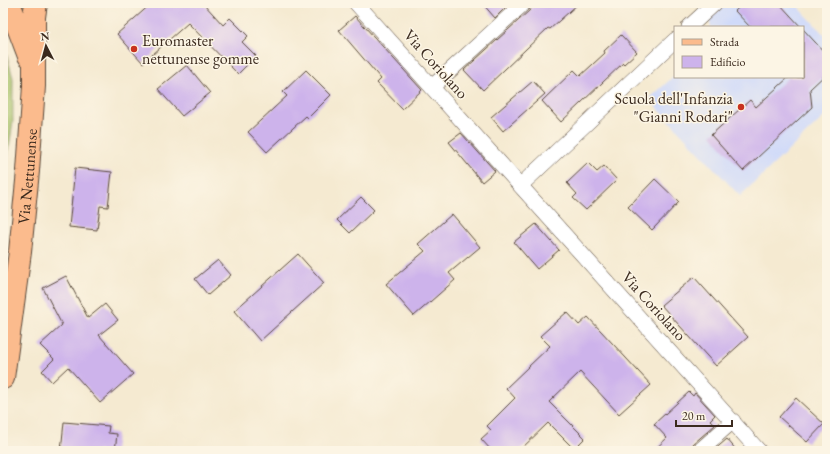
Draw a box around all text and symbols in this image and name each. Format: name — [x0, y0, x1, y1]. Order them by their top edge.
street label: Via Coriolano — [399, 25, 473, 103]
north arrow — [26, 26, 66, 66]
legend — [674, 26, 804, 78]
text: N — [40, 29, 50, 43]
place label: Euromaster nettunense gomme — [142, 30, 259, 69]
text: Strada — [710, 34, 739, 50]
marker: Euromaster nettunense gomme — [129, 44, 139, 54]
text: Edificio — [710, 54, 746, 70]
place label: Scuola dell'Infanzia "Gianni Rodari" — [615, 88, 734, 127]
marker: Scuola dell'Infanzia "Gianni Rodari" — [736, 102, 746, 112]
street label: Via Nettunense — [12, 128, 41, 225]
street label: Via Coriolano — [617, 267, 691, 345]
scale bar — [676, 402, 732, 428]
text: 20 m — [682, 408, 706, 424]

